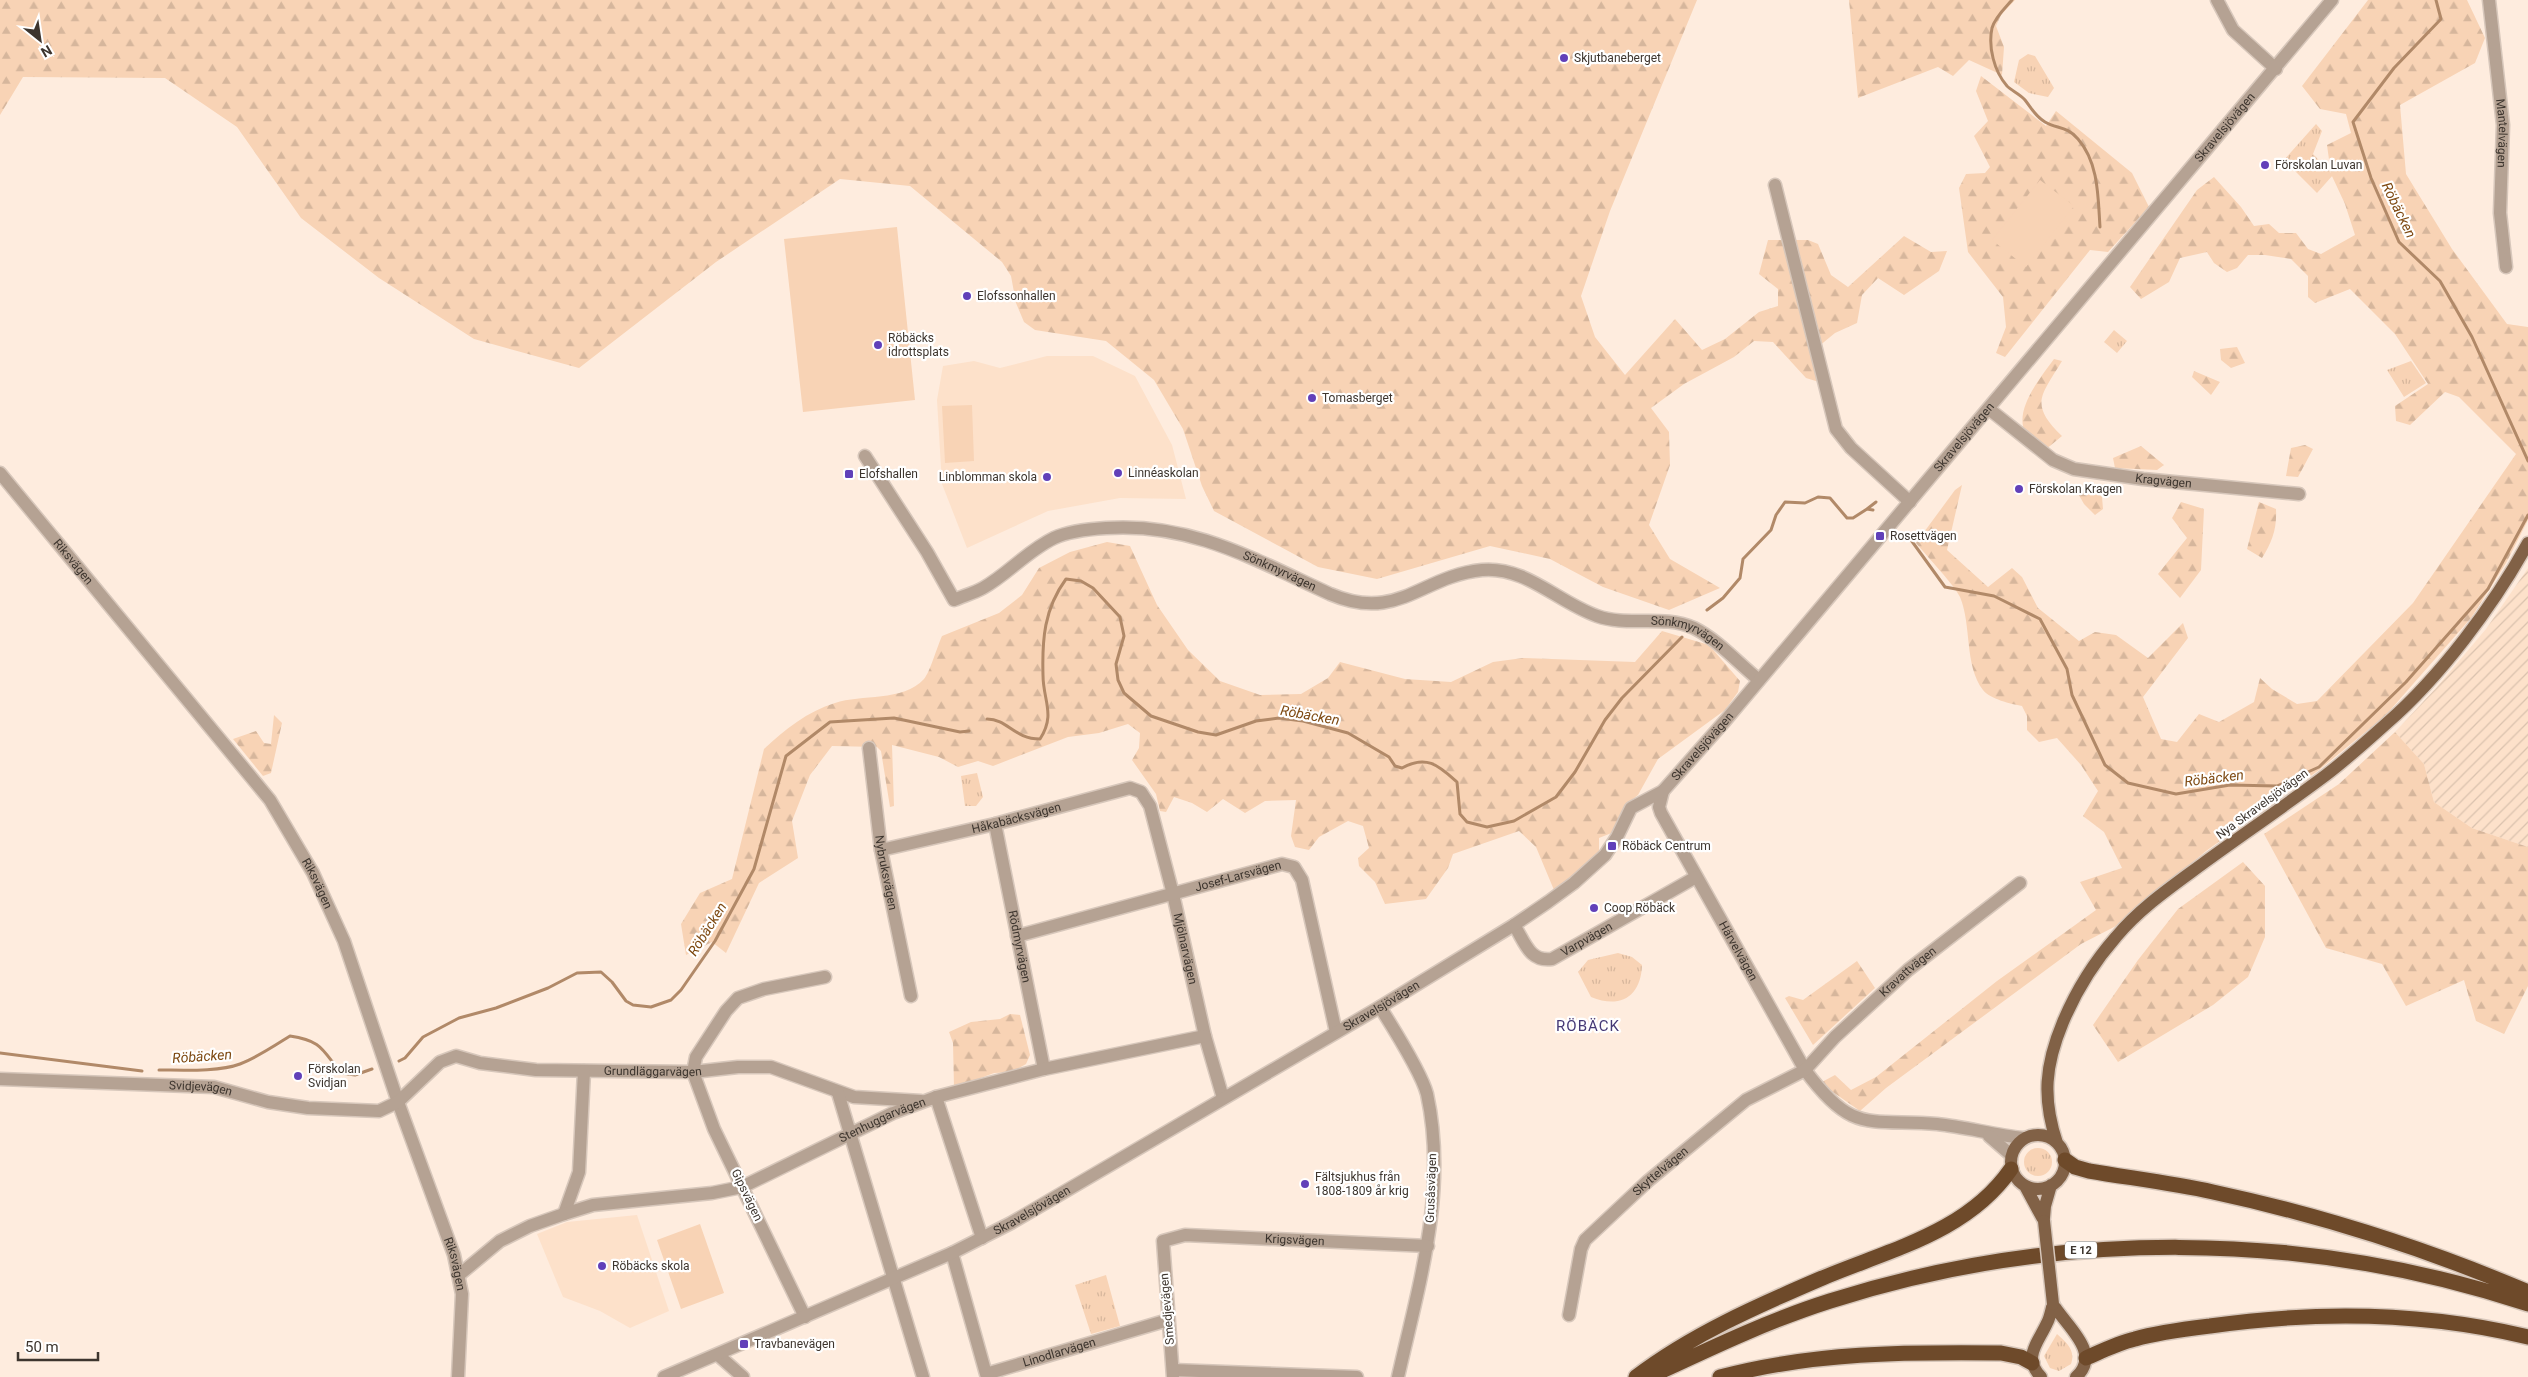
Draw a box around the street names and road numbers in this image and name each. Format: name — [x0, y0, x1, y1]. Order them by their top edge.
street label: Skravelsjövägen — [2192, 90, 2258, 165]
street label: Mantelvägen — [2493, 98, 2510, 168]
street label: Skravelsjövägen — [1931, 400, 1997, 475]
street label: Kragvägen — [2134, 471, 2192, 491]
street label: Riksvägen — [50, 536, 96, 587]
street label: Sönkmyrvägen — [1241, 548, 1318, 594]
street label: Sönkmyrvägen — [1651, 614, 1727, 653]
street label: Skravelsjövägen — [1669, 709, 1736, 783]
street label: Nya Skravelsjövägen — [2213, 766, 2311, 842]
street label: Håkabäcksvägen — [970, 800, 1062, 836]
street label: Nybruksvägen — [872, 835, 900, 911]
street label: Riksvägen — [299, 856, 335, 911]
street label: Josef-Larsvägen — [1193, 858, 1283, 894]
street label: Rödmyrvägen — [1005, 909, 1034, 984]
street label: Mjölnarvägen — [1171, 912, 1200, 986]
street label: Varpvägen — [1559, 919, 1615, 959]
street label: Härvelvägen — [1716, 919, 1761, 983]
street label: Kravattvägen — [1877, 944, 1939, 1000]
street label: Skravelsjövägen — [1341, 978, 1422, 1034]
street label: Grundläggarvägen — [604, 1064, 702, 1079]
street label: Svidjevägen — [169, 1078, 234, 1099]
street label: Stenhuggarvägen — [837, 1095, 927, 1145]
street label: Skyttelvägen — [1630, 1144, 1691, 1199]
street label: Grusåsvägen — [1423, 1153, 1439, 1223]
street label: Gipsvägen — [728, 1167, 766, 1223]
street label: Skravelsjövägen — [991, 1183, 1073, 1238]
street label: Krigsvägen — [1265, 1232, 1325, 1248]
street label: Riksvägen — [441, 1235, 468, 1292]
road number: E 12 — [2065, 1242, 2097, 1258]
street label: Smedjevägen — [1157, 1273, 1177, 1345]
street label: Linodlarvägen — [1021, 1335, 1097, 1370]

